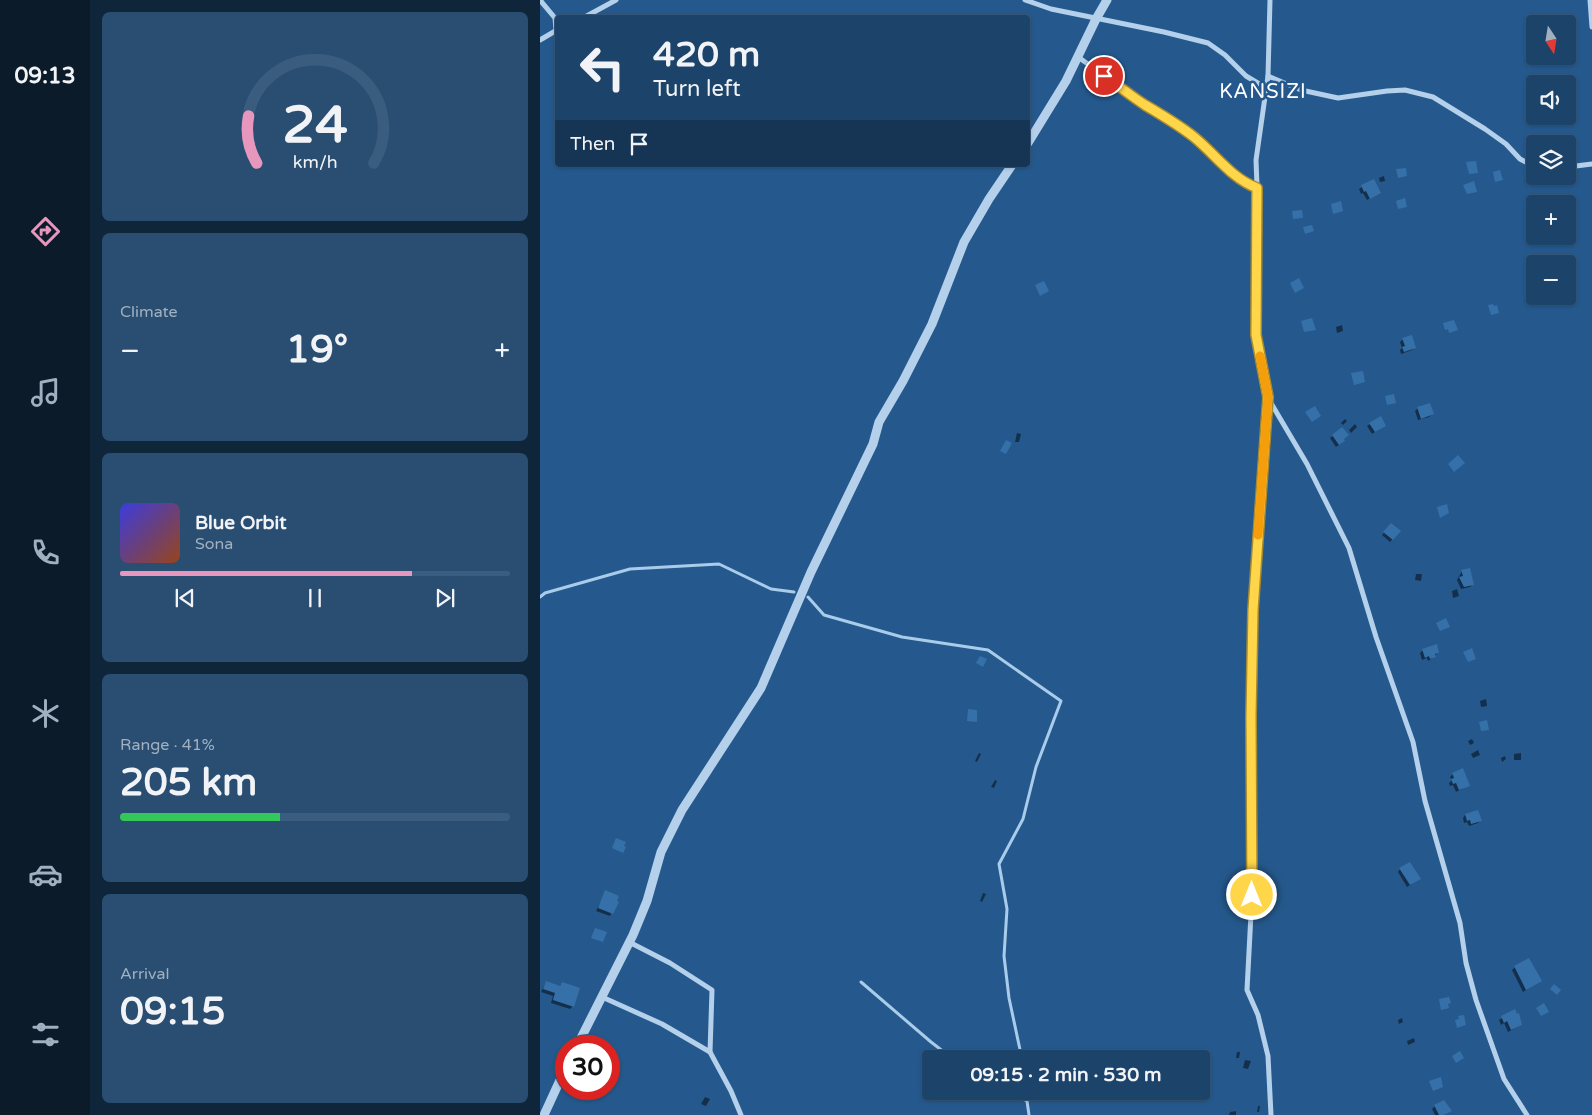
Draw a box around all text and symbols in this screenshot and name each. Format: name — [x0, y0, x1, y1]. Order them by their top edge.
north arrow — [1526, 15, 1576, 65]
map controls — [1526, 15, 1576, 305]
text: 420 m — [653, 34, 760, 76]
icon: left — [570, 35, 635, 100]
pin — [1083, 55, 1125, 97]
icon: arrive — [1090, 62, 1118, 90]
text: 09:13 — [15, 63, 75, 89]
button: sound — [1526, 75, 1576, 125]
text: Turn left — [653, 76, 741, 102]
district label: KANSIZI — [1219, 80, 1307, 104]
text: 24 — [282, 94, 348, 157]
icon: arrive — [625, 130, 653, 158]
text: Then — [570, 133, 615, 155]
button: layers — [1526, 135, 1576, 185]
text: km/h — [293, 152, 337, 173]
button: + — [1526, 195, 1576, 245]
icon: directions — [28, 214, 63, 249]
button: − — [1526, 255, 1576, 305]
text: Climate — [120, 302, 178, 322]
text: 19° — [286, 327, 348, 373]
text: − — [120, 334, 140, 368]
text: + — [494, 334, 510, 368]
icon: music — [28, 375, 63, 410]
text: Blue Orbit — [195, 512, 287, 534]
text: Sona — [195, 534, 233, 554]
icon: phone — [28, 535, 63, 570]
icon: previous — [171, 584, 199, 612]
icon: pause — [301, 584, 329, 612]
icon: next — [431, 584, 459, 612]
icon: climate — [28, 696, 63, 731]
text: Range · 41% — [120, 735, 215, 755]
text: 205 km — [120, 760, 257, 806]
icon: car — [28, 857, 63, 892]
position arrow — [1225, 868, 1277, 920]
text: Arrival — [120, 964, 169, 984]
text: 09:15 — [120, 989, 225, 1035]
icon: filters — [28, 1017, 63, 1052]
speed limit sign: 30 — [555, 1035, 620, 1100]
text: 09:15 · 2 min · 530 m — [970, 1064, 1162, 1086]

